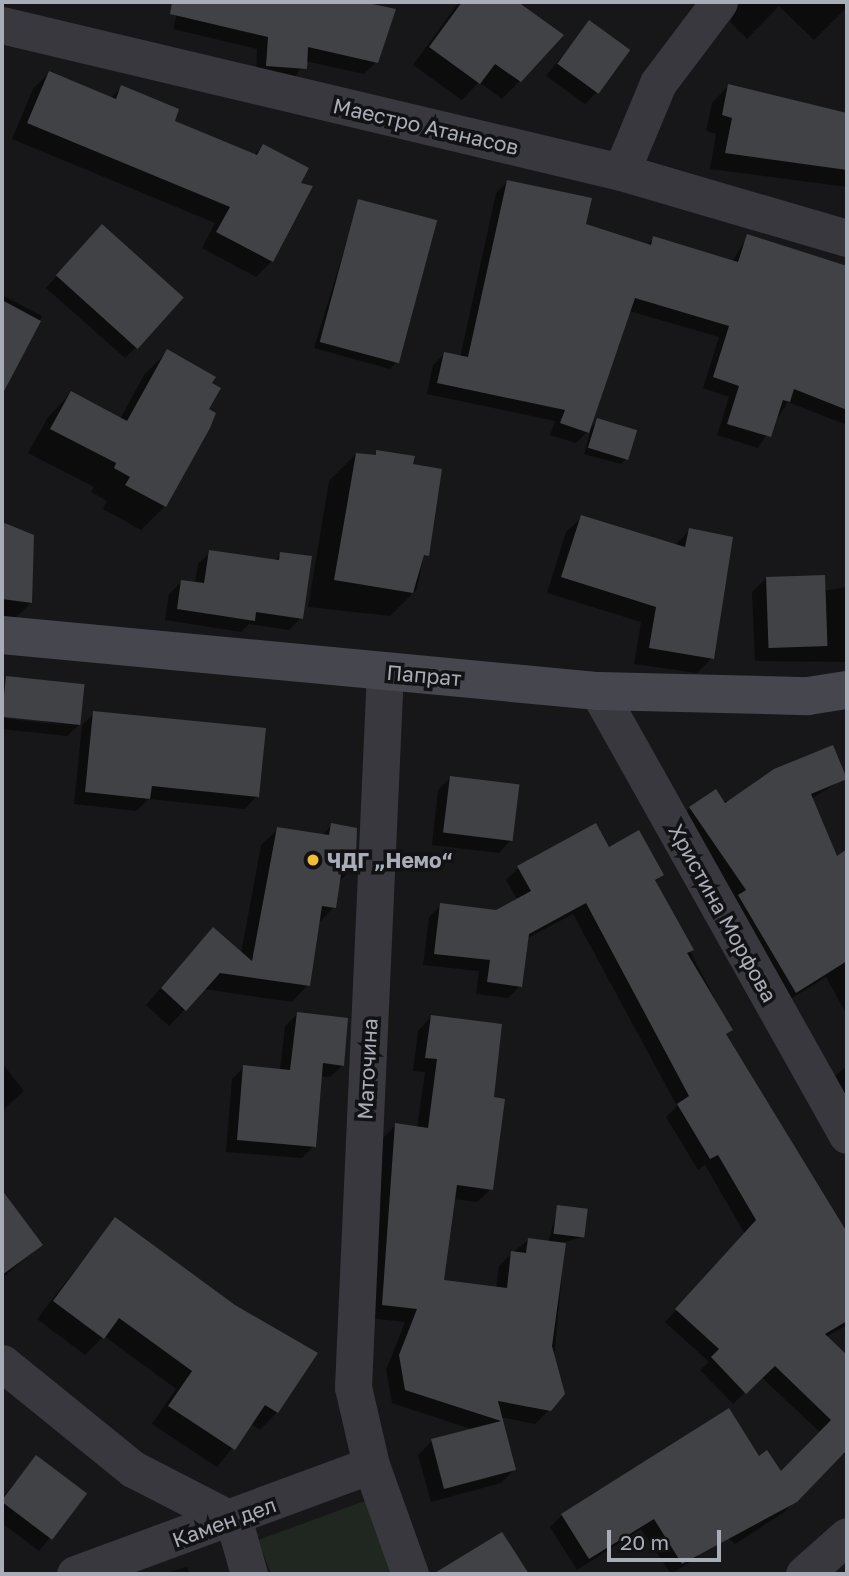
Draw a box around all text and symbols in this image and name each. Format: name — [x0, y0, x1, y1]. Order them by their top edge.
street label: Маестро Атанасов — [331, 92, 521, 160]
street label: Папрат — [386, 659, 462, 691]
street label: Христина Морфова — [664, 820, 782, 1006]
place label: ЧДГ „Немо“ — [327, 847, 453, 873]
marker: ЧДГ „Немо“ — [305, 852, 321, 868]
street label: Маточина — [352, 1018, 382, 1120]
street label: Камен дел — [169, 1492, 279, 1552]
scale bar — [611, 1516, 725, 1560]
text: 20 m — [620, 1529, 669, 1555]

